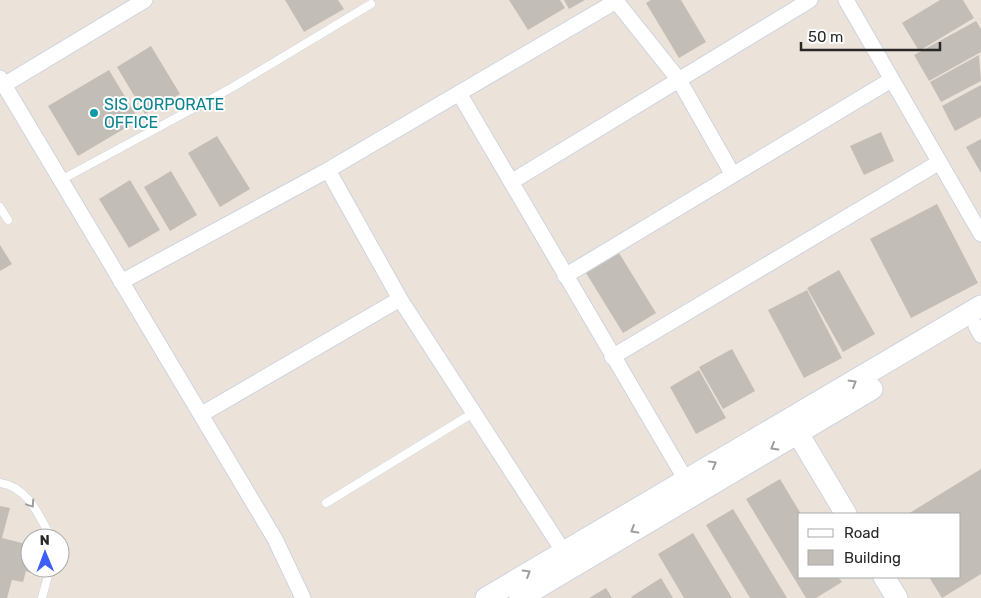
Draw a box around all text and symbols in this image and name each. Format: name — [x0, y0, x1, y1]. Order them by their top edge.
scale bar — [801, 20, 940, 52]
text: 50 m — [808, 28, 843, 46]
place label: SIS CORPORATE OFFICE — [104, 95, 224, 132]
marker: SIS CORPORATE OFFICE — [88, 107, 100, 119]
one-way arrow — [848, 379, 857, 389]
one-way arrow — [771, 441, 780, 451]
one-way arrow — [708, 461, 717, 471]
one-way arrow — [25, 499, 35, 508]
legend — [798, 513, 961, 578]
one-way arrow — [631, 523, 640, 533]
text: Road — [844, 524, 880, 542]
north arrow — [20, 528, 70, 578]
text: N — [40, 532, 50, 549]
text: Building — [844, 549, 901, 567]
one-way arrow — [522, 569, 531, 579]

